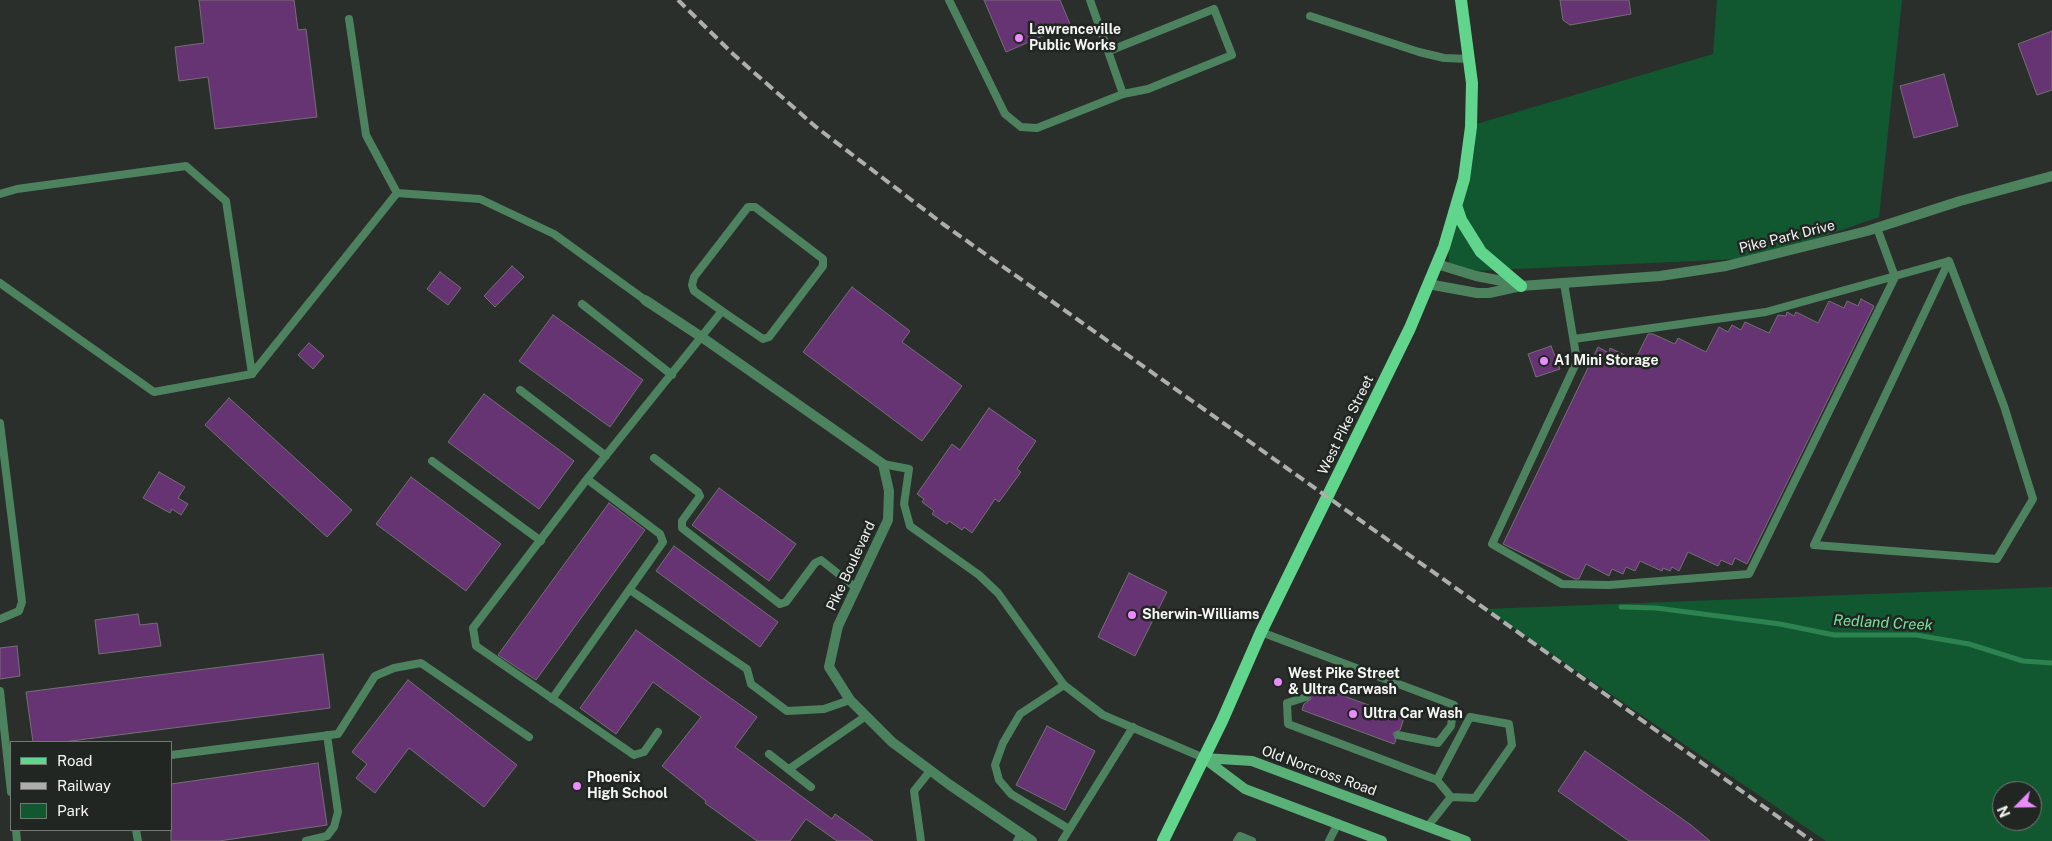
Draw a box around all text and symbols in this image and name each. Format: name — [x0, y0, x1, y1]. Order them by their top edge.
place label: Lawrenceville Public Works — [1029, 22, 1121, 54]
marker: Lawrenceville Public Works — [1013, 32, 1025, 44]
street label: Pike Park Drive — [1737, 217, 1837, 257]
place label: A1 Mini Storage — [1554, 353, 1659, 369]
marker: A1 Mini Storage — [1538, 355, 1550, 367]
street label: West Pike Street — [1315, 373, 1377, 477]
street label: Pike Boulevard — [823, 519, 879, 613]
place label: Sherwin-Williams — [1142, 607, 1259, 623]
marker: Sherwin-Williams — [1126, 609, 1138, 621]
water label: Redland Creek — [1833, 611, 1933, 635]
place label: West Pike Street & Ultra Carwash — [1288, 666, 1400, 699]
marker: West Pike Street & Ultra Carwash — [1272, 676, 1284, 688]
place label: Ultra Car Wash — [1363, 706, 1463, 722]
marker: Ultra Car Wash — [1347, 708, 1359, 720]
legend — [10, 741, 172, 831]
street label: Old Norcross Road — [1259, 742, 1379, 800]
text: Road — [57, 752, 93, 769]
place label: Phoenix High School — [587, 770, 668, 802]
text: Railway — [57, 777, 111, 794]
marker: Phoenix High School — [571, 780, 583, 792]
north arrow — [1992, 781, 2042, 831]
text: Park — [57, 802, 89, 819]
text: N — [1995, 803, 2014, 820]

